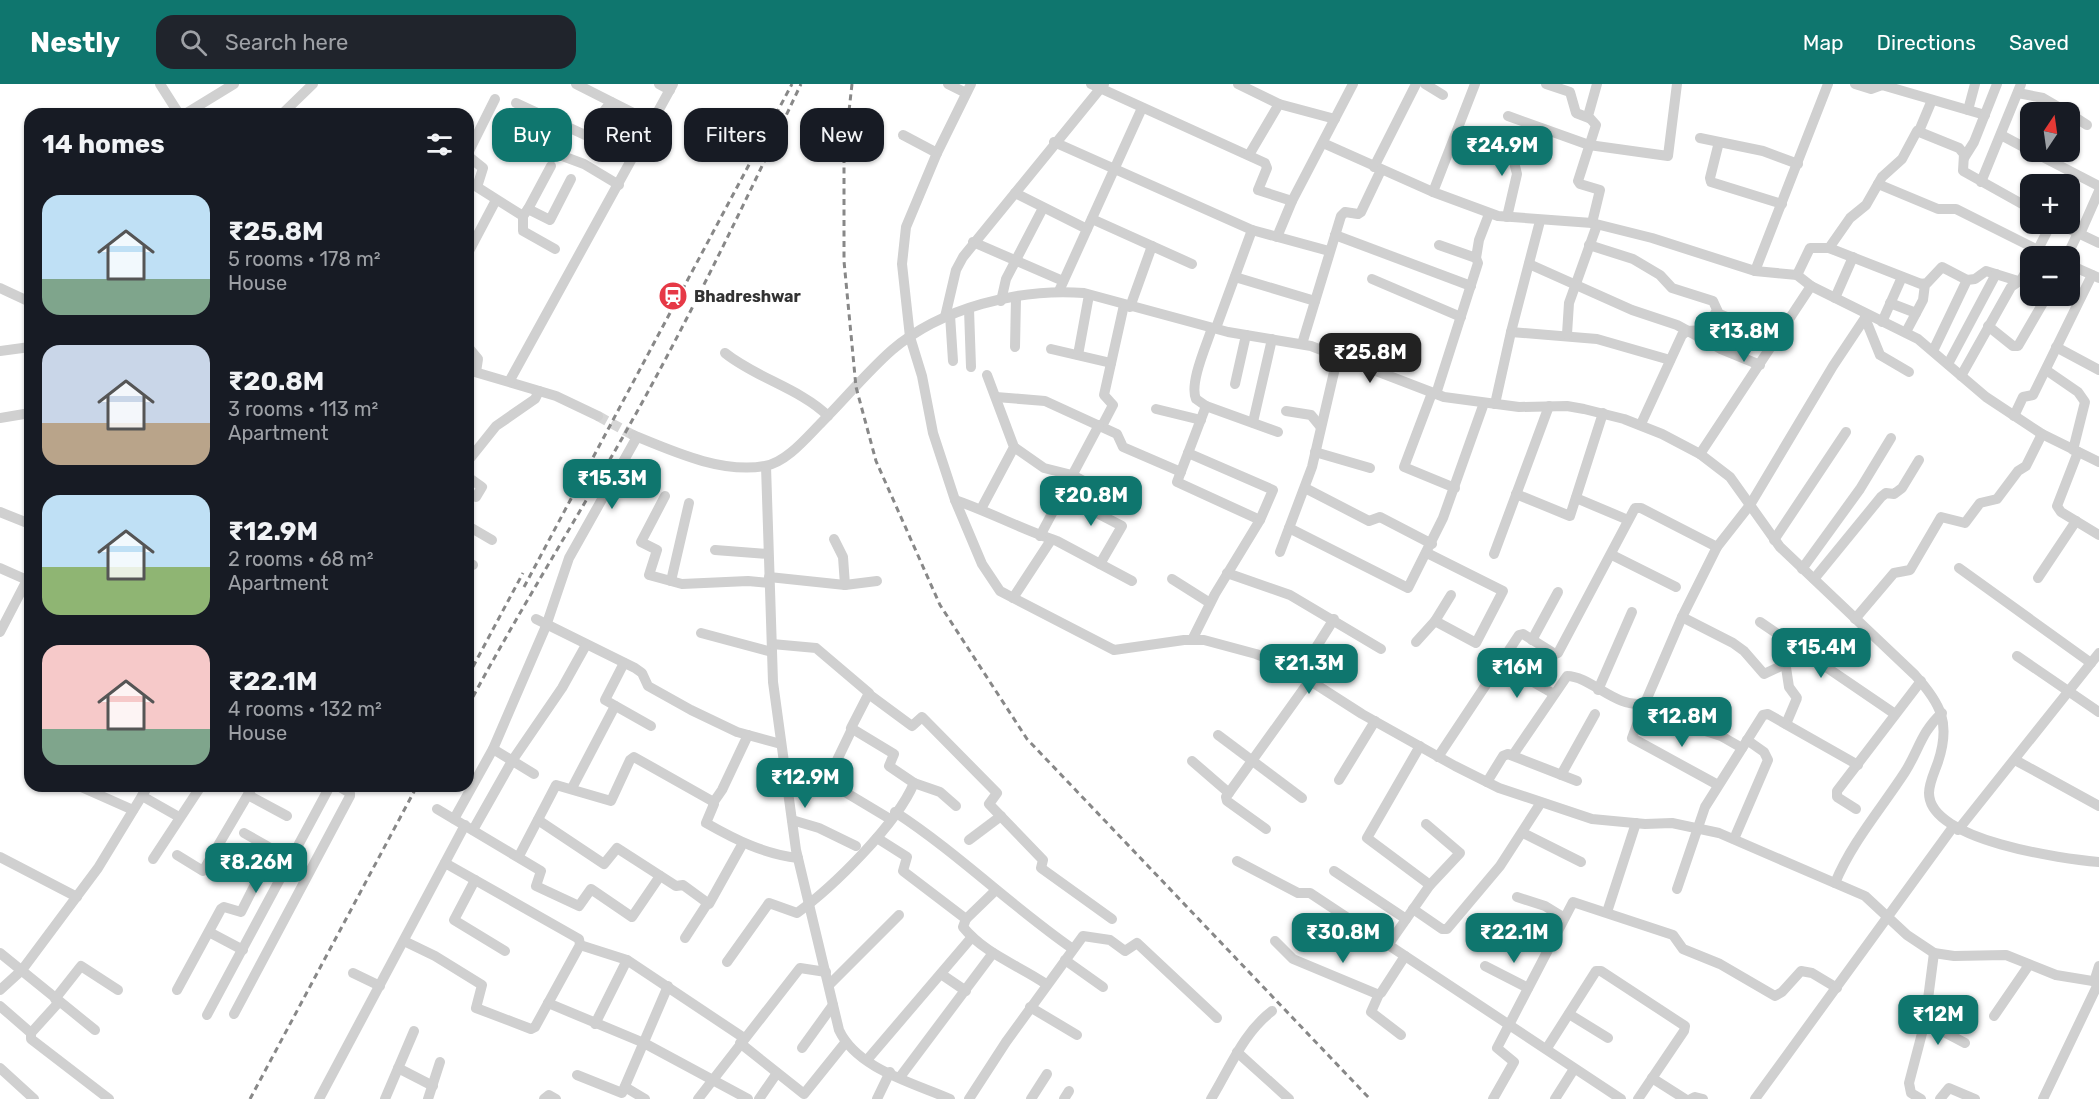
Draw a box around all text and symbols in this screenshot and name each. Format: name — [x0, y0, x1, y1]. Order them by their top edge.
search box — [156, 15, 576, 69]
text: Nestly — [30, 26, 120, 59]
icon: search — [177, 26, 210, 59]
text: Search here — [225, 29, 348, 56]
text: Map — [1803, 30, 1844, 55]
text: Directions — [1877, 30, 1976, 55]
text: Saved — [2009, 30, 2069, 55]
north arrow — [2020, 102, 2080, 162]
map controls — [2020, 102, 2080, 306]
chip: Buy — [492, 108, 572, 162]
chip: Rent — [584, 108, 672, 162]
chip: Filters — [684, 108, 788, 162]
chip: New — [800, 108, 884, 162]
pin: ₹24.9M — [1453, 126, 1551, 177]
icon: filters — [423, 128, 456, 161]
text: 14 homes — [42, 129, 165, 160]
text: ₹24.9M — [1466, 133, 1538, 157]
button: + — [2020, 174, 2080, 234]
text: ₹25.8M — [228, 216, 324, 247]
icon: home — [90, 219, 162, 291]
button: − — [2020, 246, 2080, 306]
text: 5 rooms · 178 m² — [228, 247, 381, 271]
text: House — [228, 271, 287, 295]
station icon: Bhadreshwar — [657, 280, 689, 312]
place label: Bhadreshwar — [694, 287, 802, 306]
pin: ₹13.8M — [1695, 312, 1793, 363]
text: ₹13.8M — [1709, 319, 1779, 343]
pin: ₹25.8M — [1321, 333, 1419, 384]
text: ₹25.8M — [1333, 340, 1407, 364]
text: ₹20.8M — [228, 366, 324, 397]
icon: home — [90, 369, 162, 441]
text: 3 rooms · 113 m² — [228, 397, 378, 421]
text: Apartment — [228, 421, 329, 445]
pin: ₹15.3M — [563, 459, 661, 510]
text: ₹15.3M — [577, 466, 647, 490]
pin: ₹20.8M — [1042, 476, 1140, 527]
text: ₹20.8M — [1054, 483, 1128, 507]
text: ₹12.9M — [228, 516, 318, 547]
icon: home — [90, 519, 162, 591]
text: 2 rooms · 68 m² — [228, 547, 374, 571]
text: Apartment — [228, 571, 329, 595]
pin: ₹15.4M — [1772, 628, 1870, 679]
text: ₹15.4M — [1786, 635, 1856, 659]
pin: ₹21.3M — [1260, 644, 1358, 695]
pin: ₹16M — [1481, 648, 1553, 699]
text: ₹21.3M — [1274, 651, 1344, 675]
text: ₹16M — [1491, 655, 1543, 679]
text: ₹22.1M — [228, 666, 318, 697]
icon: home — [90, 669, 162, 741]
text: 4 rooms · 132 m² — [228, 697, 382, 721]
pin: ₹12.8M — [1633, 697, 1731, 748]
text: ₹12.8M — [1647, 704, 1717, 728]
text: House — [228, 721, 287, 745]
pin: ₹12.9M — [756, 758, 854, 809]
text: ₹12.9M — [770, 765, 840, 789]
pin: ₹8.26M — [207, 843, 305, 894]
text: ₹8.26M — [219, 850, 293, 874]
pin: ₹30.8M — [1294, 913, 1392, 964]
pin: ₹22.1M — [1465, 913, 1563, 964]
text: ₹30.8M — [1306, 920, 1380, 944]
text: ₹22.1M — [1480, 920, 1548, 944]
pin: ₹12M — [1902, 995, 1974, 1046]
text: ₹12M — [1912, 1002, 1964, 1026]

